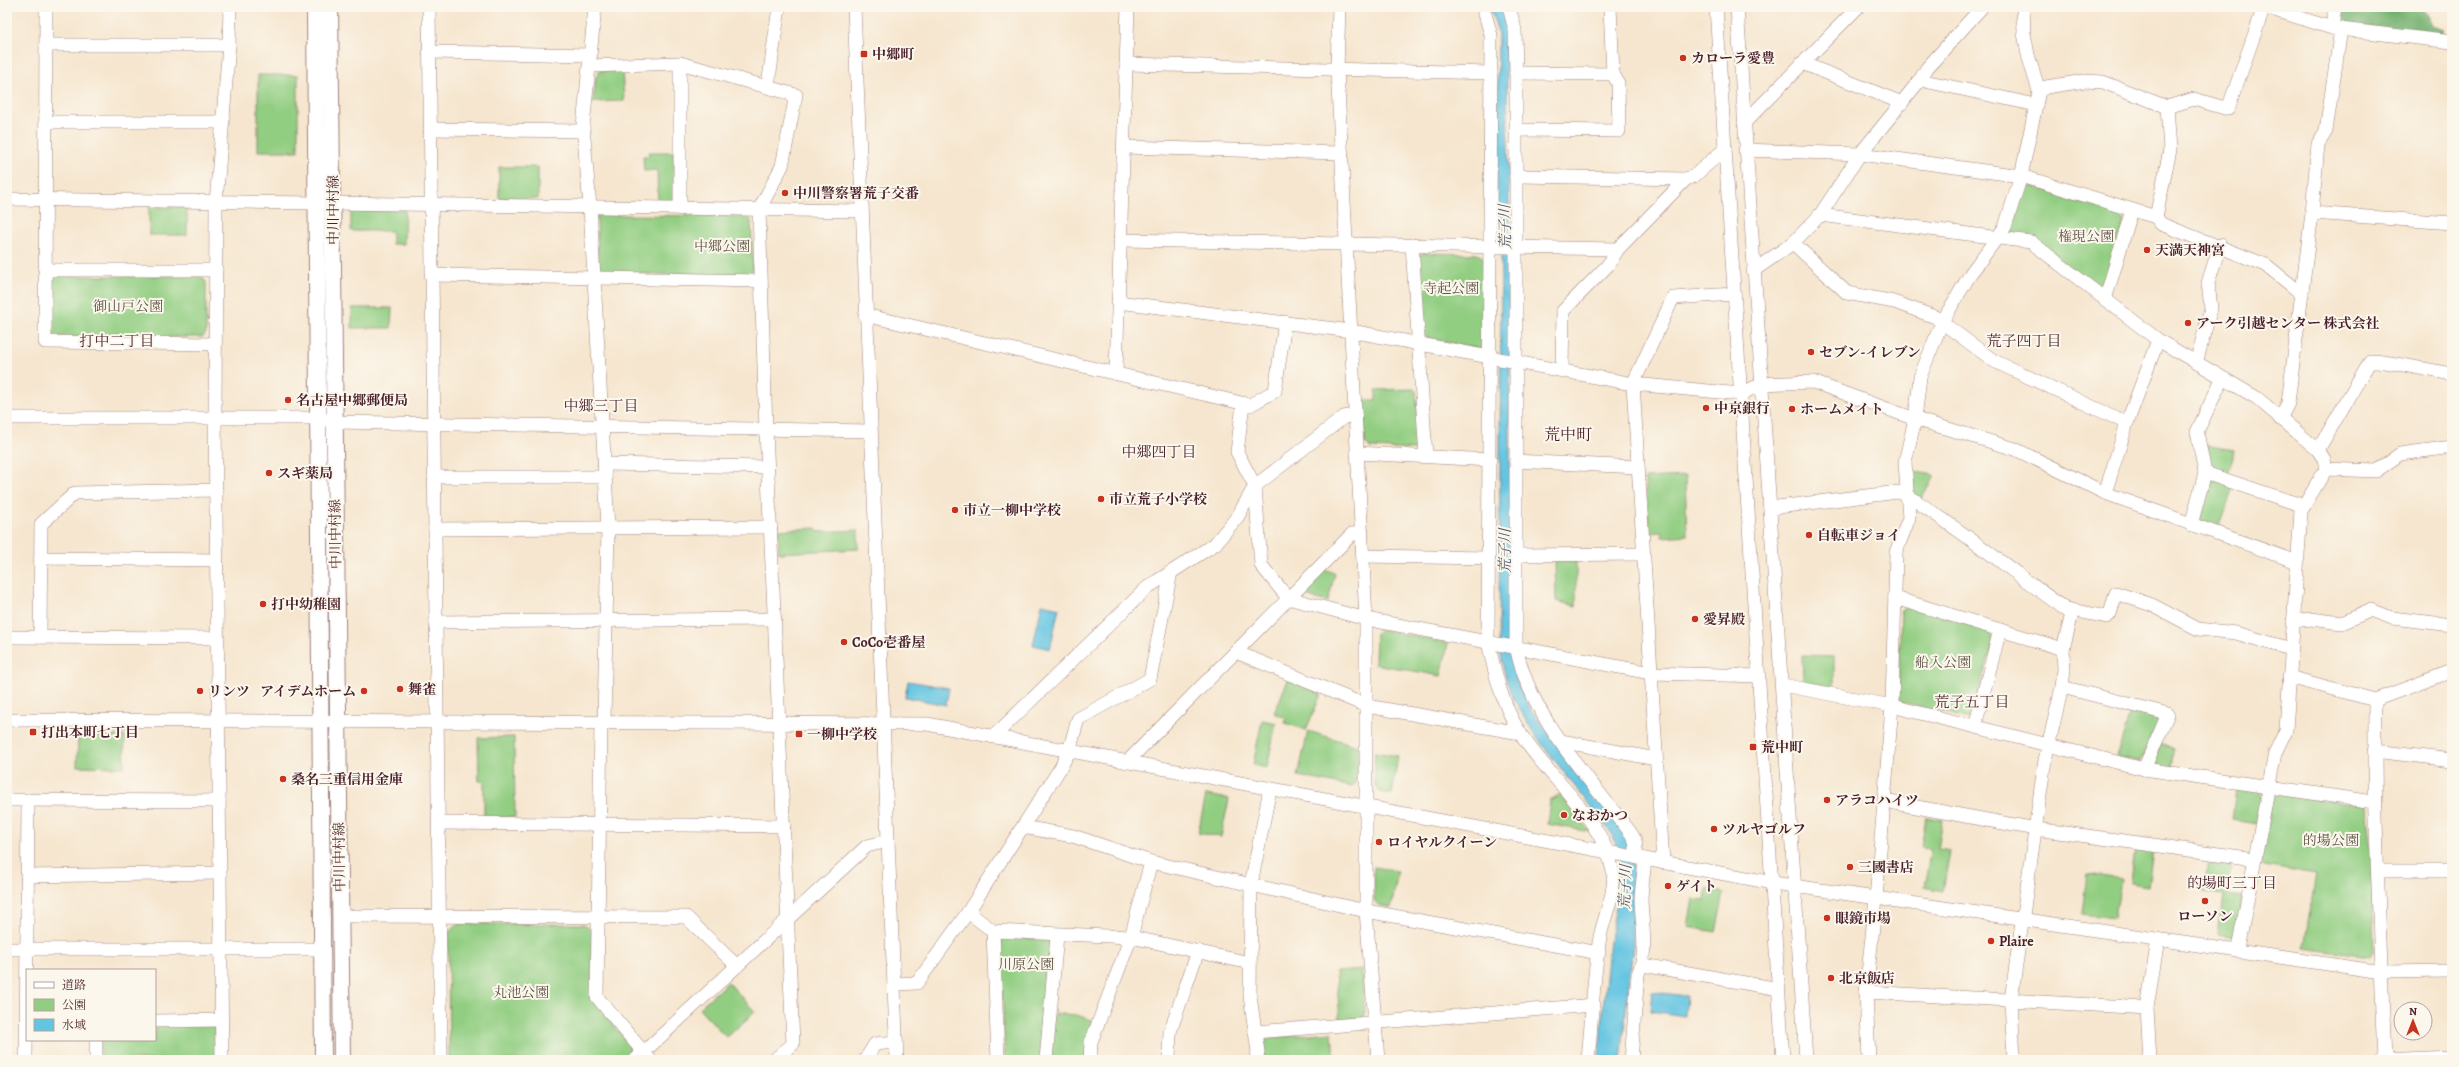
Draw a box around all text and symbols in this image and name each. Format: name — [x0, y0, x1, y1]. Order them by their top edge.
place label: 中郷町 — [872, 45, 915, 64]
marker: 中郷町 — [859, 49, 869, 59]
place label: カローラ愛豊 — [1691, 49, 1775, 68]
marker: カローラ愛豊 — [1678, 53, 1688, 63]
street label: 中川中村線 — [324, 175, 343, 245]
place label: 中川警察署荒子交番 — [793, 184, 919, 203]
marker: 中川警察署荒子交番 — [780, 188, 790, 198]
water label: 荒子川 — [1495, 202, 1515, 250]
park label: 権現公園 — [2058, 227, 2114, 246]
park label: 中郷公園 — [694, 237, 750, 256]
place label: 天満天神宮 — [2155, 241, 2225, 260]
marker: 天満天神宮 — [2142, 245, 2152, 255]
park label: 寺起公園 — [1423, 279, 1479, 298]
park label: 御山戸公園 — [93, 297, 163, 316]
place label: アーク引越センター 株式会社 — [2196, 314, 2379, 333]
marker: アーク引越センター 株式会社 — [2183, 318, 2193, 328]
district label: 打中二丁目 — [79, 331, 155, 351]
district label: 荒子四丁目 — [1986, 331, 2062, 351]
place label: セブン-イレブン — [1819, 343, 1921, 362]
marker: セブン-イレブン — [1806, 347, 1816, 357]
place label: 名古屋中郷郵便局 — [296, 391, 408, 410]
marker: 名古屋中郷郵便局 — [283, 395, 293, 405]
district label: 中郷三丁目 — [563, 396, 639, 416]
place label: 中京銀行 — [1714, 399, 1770, 418]
place label: ホームメイト — [1800, 400, 1884, 419]
marker: 中京銀行 — [1701, 403, 1711, 413]
marker: ホームメイト — [1787, 404, 1797, 414]
district label: 荒中町 — [1544, 424, 1592, 446]
district label: 中郷四丁目 — [1121, 442, 1197, 462]
place label: スギ薬局 — [277, 464, 333, 483]
marker: スギ薬局 — [264, 468, 274, 478]
place label: 市立荒子小学校 — [1109, 490, 1207, 509]
marker: 市立荒子小学校 — [1096, 494, 1106, 504]
street label: 中川中村線 — [325, 499, 346, 569]
place label: 市立一柳中学校 — [963, 501, 1061, 520]
marker: 市立一柳中学校 — [950, 505, 960, 515]
place label: 自転車ジョイ — [1817, 526, 1901, 545]
water label: 荒子川 — [1495, 527, 1515, 574]
marker: 自転車ジョイ — [1804, 530, 1814, 540]
place label: 打中幼稚園 — [271, 595, 341, 614]
marker: 打中幼稚園 — [258, 599, 268, 609]
place label: 愛昇殿 — [1703, 610, 1745, 629]
marker: 愛昇殿 — [1690, 614, 1700, 624]
place label: CoCo壱番屋 — [852, 633, 925, 652]
marker: CoCo壱番屋 — [839, 637, 849, 647]
park label: 船入公園 — [1915, 653, 1971, 672]
place label: 舞雀 — [408, 680, 436, 699]
place label: リンツ — [208, 682, 250, 701]
place label: アイデムホーム — [260, 682, 356, 701]
marker: 舞雀 — [395, 684, 405, 694]
marker: リンツ — [195, 686, 205, 696]
marker: アイデムホーム — [359, 686, 369, 696]
district label: 荒子五丁目 — [1934, 692, 2010, 712]
place label: 打出本町七丁目 — [41, 723, 139, 742]
place label: 一柳中学校 — [807, 725, 877, 744]
marker: 打出本町七丁目 — [28, 727, 38, 737]
marker: 一柳中学校 — [794, 729, 804, 739]
place label: 荒中町 — [1761, 738, 1804, 757]
marker: 荒中町 — [1748, 742, 1758, 752]
place label: 桑名三重信用金庫 — [291, 770, 403, 789]
marker: 桑名三重信用金庫 — [278, 774, 288, 784]
place label: アラコハイツ — [1835, 791, 1919, 810]
marker: アラコハイツ — [1822, 795, 1832, 805]
place label: なおかつ — [1572, 806, 1628, 825]
marker: なおかつ — [1559, 810, 1569, 820]
place label: ツルヤゴルフ — [1722, 820, 1806, 839]
street label: 中川中村線 — [329, 822, 350, 892]
marker: ツルヤゴルフ — [1709, 824, 1719, 834]
park label: 的場公園 — [2303, 831, 2359, 850]
place label: ロイヤルクイーン — [1387, 833, 1497, 852]
marker: ロイヤルクイーン — [1374, 837, 1384, 847]
place label: 三國書店 — [1858, 858, 1914, 877]
water label: 荒子川 — [1614, 862, 1636, 910]
marker: 三國書店 — [1845, 862, 1855, 872]
district label: 的場町三丁目 — [2187, 873, 2277, 893]
place label: ゲイト — [1676, 877, 1717, 896]
marker: ゲイト — [1663, 881, 1673, 891]
marker: ローソン — [2200, 896, 2210, 906]
place label: ローソン — [2177, 907, 2233, 926]
place label: 眼鏡市場 — [1835, 909, 1891, 928]
marker: 眼鏡市場 — [1822, 913, 1832, 923]
place label: Plaire — [1999, 932, 2034, 951]
marker: Plaire — [1986, 936, 1996, 946]
park label: 川原公園 — [998, 955, 1054, 974]
legend — [26, 969, 156, 1041]
place label: 北京飯店 — [1839, 969, 1895, 988]
marker: 北京飯店 — [1826, 973, 1836, 983]
text: 道路 — [62, 977, 86, 993]
park label: 丸池公園 — [493, 983, 549, 1002]
text: 公園 — [62, 997, 86, 1013]
north arrow — [2393, 1001, 2433, 1041]
text: N — [2409, 1004, 2417, 1019]
text: 水域 — [62, 1017, 86, 1033]

